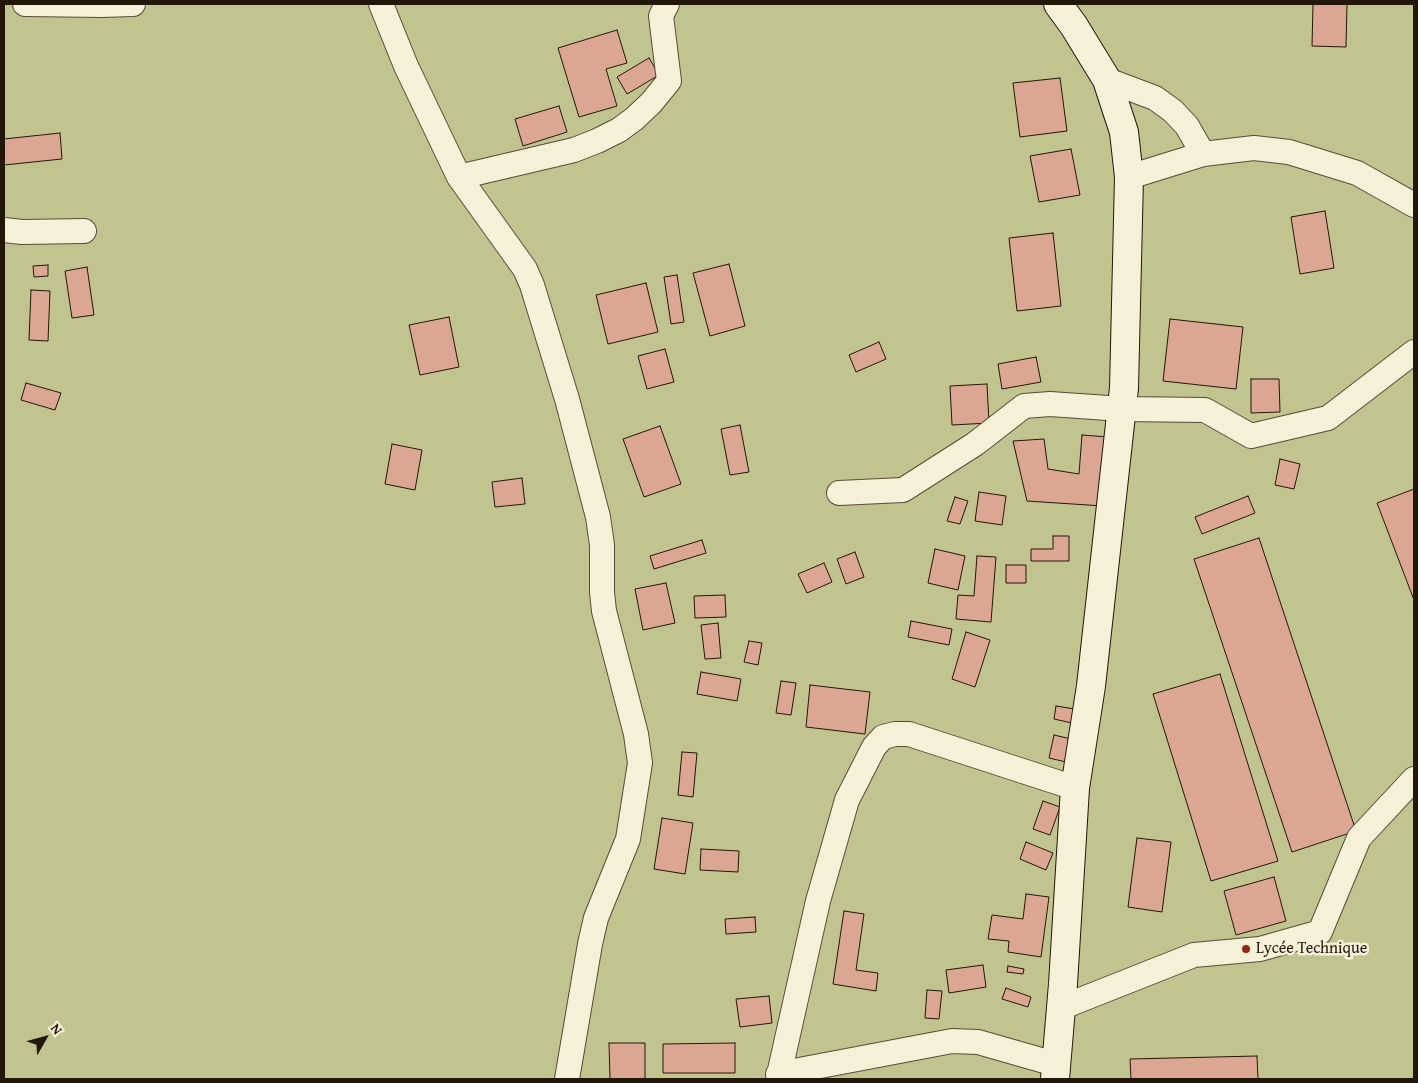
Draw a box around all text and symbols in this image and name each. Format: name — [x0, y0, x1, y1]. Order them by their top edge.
place label: Lycée Technique — [1256, 939, 1367, 959]
marker: Lycée Technique — [1240, 943, 1252, 955]
north arrow — [20, 1013, 70, 1063]
text: N — [46, 1019, 68, 1039]

